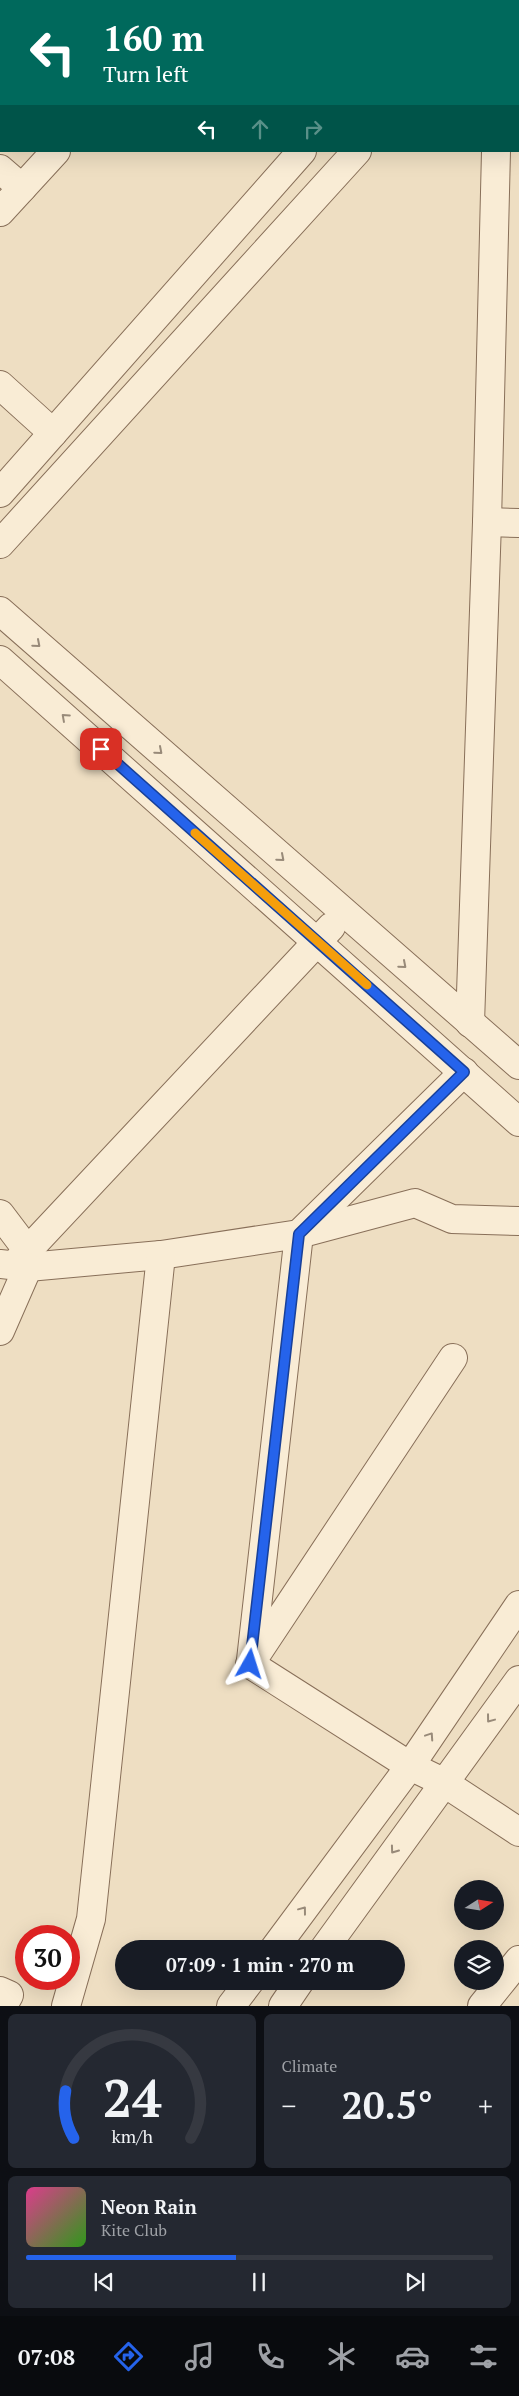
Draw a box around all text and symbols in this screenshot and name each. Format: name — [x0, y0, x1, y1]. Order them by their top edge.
text: 160 m — [103, 15, 204, 61]
icon: left — [20, 20, 85, 85]
text: Turn left — [103, 59, 189, 88]
icon: left — [193, 115, 221, 143]
icon: ahead — [246, 115, 274, 143]
icon: right — [299, 115, 327, 143]
one-way arrow — [31, 638, 40, 647]
one-way arrow — [61, 714, 70, 723]
pin — [80, 728, 122, 770]
icon: arrive — [87, 735, 115, 763]
one-way arrow — [153, 745, 162, 754]
one-way arrow — [275, 852, 284, 861]
one-way arrow — [398, 959, 407, 968]
position arrow — [223, 1637, 275, 1689]
one-way arrow — [487, 1713, 496, 1723]
one-way arrow — [424, 1732, 433, 1742]
one-way arrow — [391, 1844, 400, 1854]
north arrow — [454, 1880, 504, 1930]
map controls — [454, 1880, 504, 1990]
one-way arrow — [297, 1906, 306, 1916]
speed limit sign: 30 — [15, 1925, 80, 1990]
button: layers — [454, 1940, 504, 1990]
text: 07:09 · 1 min · 270 m — [166, 1952, 354, 1977]
text: Climate — [282, 2055, 337, 2077]
text: 24 — [102, 2063, 162, 2132]
text: 20.5° — [342, 2080, 433, 2130]
text: − — [282, 2087, 296, 2124]
text: + — [478, 2087, 493, 2124]
text: km/h — [111, 2124, 153, 2148]
text: Neon Rain — [101, 2194, 197, 2219]
text: Kite Club — [101, 2219, 167, 2241]
icon: previous — [90, 2268, 118, 2296]
icon: pause — [245, 2268, 273, 2296]
icon: next — [401, 2268, 429, 2296]
icon: directions — [111, 2339, 146, 2374]
icon: music — [182, 2339, 217, 2374]
icon: phone — [253, 2339, 288, 2374]
icon: climate — [324, 2339, 359, 2374]
icon: car — [395, 2339, 430, 2374]
icon: filters — [466, 2339, 501, 2374]
text: 07:08 — [18, 2342, 75, 2371]

